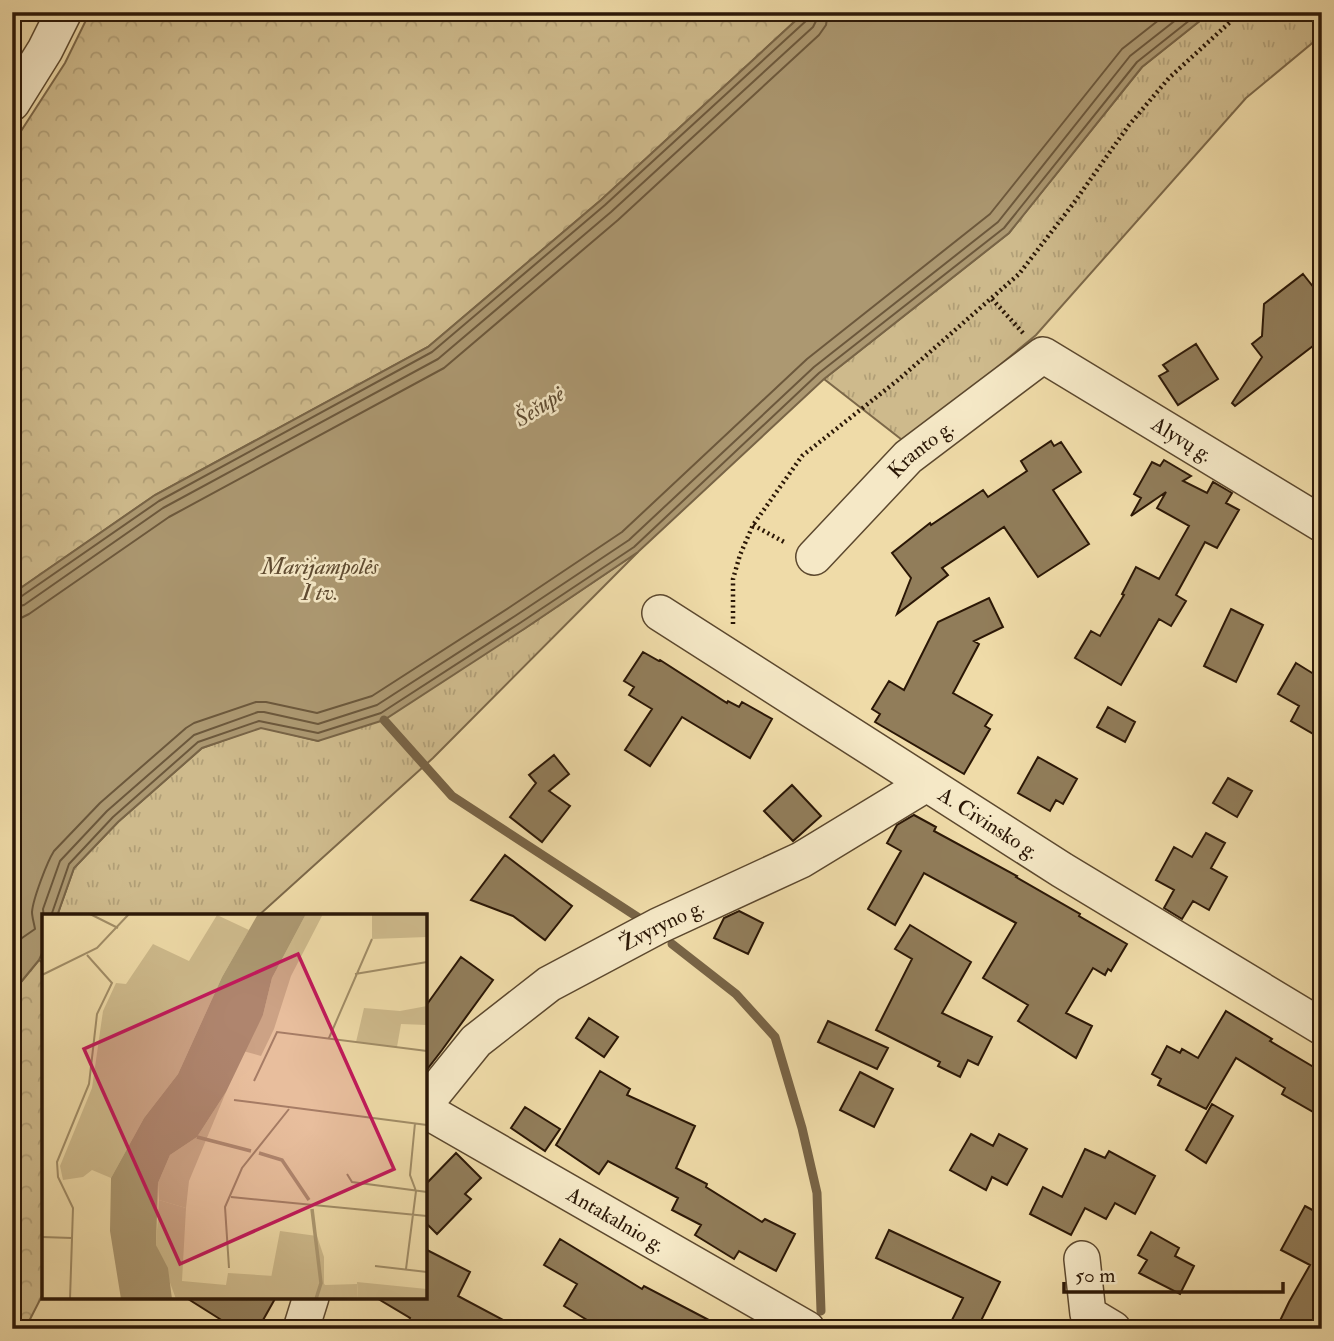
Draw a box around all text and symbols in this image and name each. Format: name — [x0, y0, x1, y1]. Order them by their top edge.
water label: Šešupė — [508, 379, 570, 434]
street label: Alyvų g. — [1145, 410, 1217, 468]
street label: Kranto g. — [882, 414, 959, 484]
water label: Marijampolės I tv. — [260, 552, 379, 607]
street label: A. Civinsko g. — [932, 781, 1044, 866]
street label: Žvyryno g. — [615, 894, 708, 958]
inset map — [42, 914, 427, 1299]
street label: Antakalnio g. — [561, 1181, 669, 1259]
scale bar — [1064, 1250, 1283, 1294]
text: 50 m — [1075, 1262, 1116, 1289]

